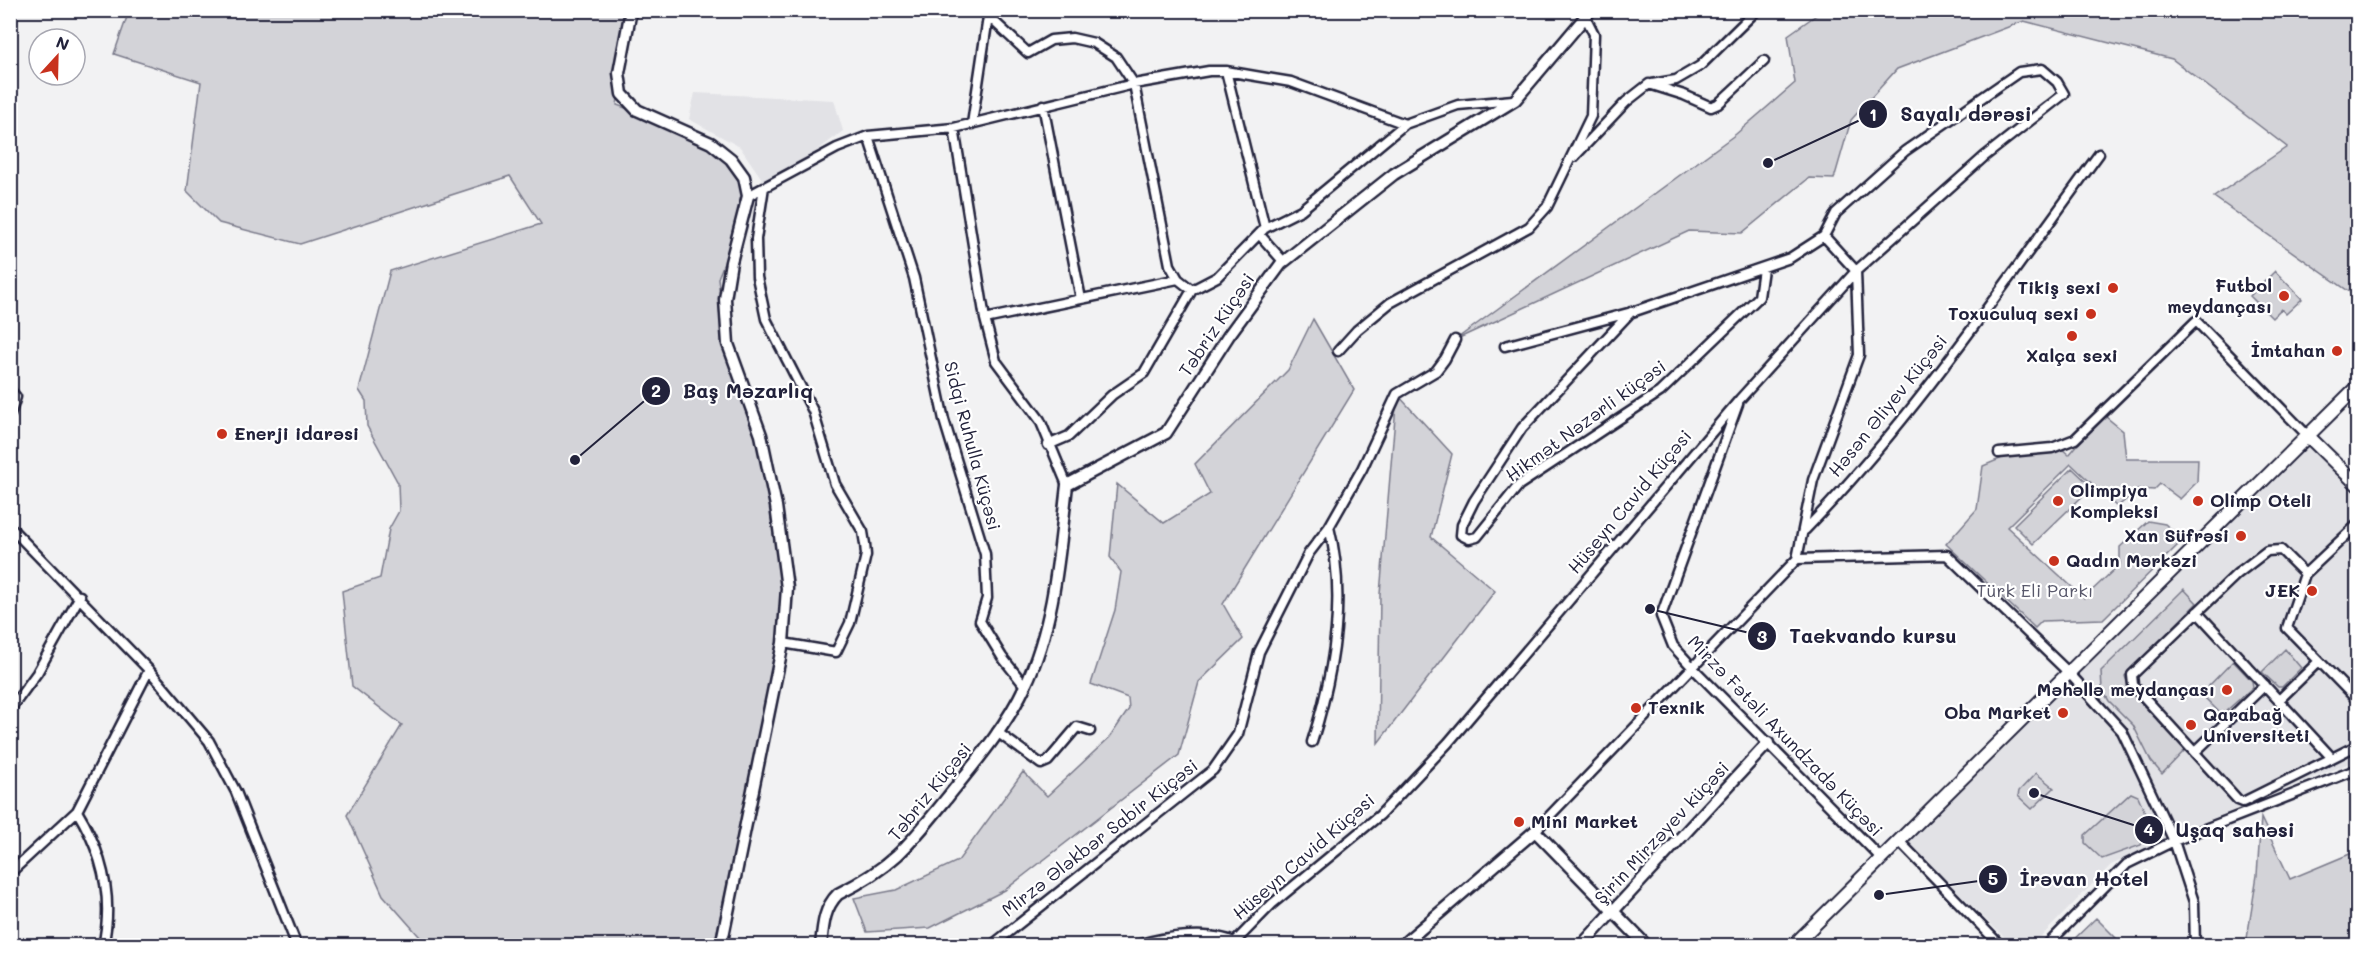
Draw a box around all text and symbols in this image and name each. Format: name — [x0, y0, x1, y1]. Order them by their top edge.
north arrow — [27, 27, 87, 87]
text: N — [53, 31, 72, 55]
callout: Sayalı dərəsi — [1858, 95, 2043, 133]
text: Sayalı dərəsi — [1900, 100, 2032, 126]
text: 1 — [1869, 102, 1877, 126]
street label: Təbriz Küçəsi — [1173, 268, 1260, 381]
place label: Futbol meydançası — [2167, 273, 2272, 318]
place label: Tikiş sexi — [2018, 275, 2101, 299]
marker: Tikiş sexi — [2106, 281, 2120, 295]
marker: Futbol meydançası — [2277, 289, 2291, 303]
place label: Toxuculuq sexi — [1948, 301, 2079, 325]
marker: Toxuculuq sexi — [2084, 307, 2098, 321]
street label: Həsən Əliyev Küçəsi — [1822, 329, 1952, 482]
marker: Xalça sexi — [2065, 329, 2079, 343]
place label: İmtahan — [2251, 338, 2325, 362]
place label: Xalça sexi — [2026, 343, 2118, 367]
marker: İmtahan — [2330, 344, 2344, 358]
street label: Hikmət Nəzərli küçəsi — [1500, 354, 1670, 487]
street label: Sidqi Ruhulla Küçəsi — [939, 359, 1007, 533]
callout: Baş Məzarlıq — [641, 372, 825, 410]
text: Baş Məzarlıq — [683, 377, 813, 404]
text: 2 — [651, 378, 661, 402]
place label: Enerji idarəsi — [234, 421, 359, 445]
street label: Hüseyn Cavid Küçəsi — [1562, 424, 1697, 578]
marker: Enerji idarəsi — [215, 427, 229, 441]
place label: Olimpiya Kompleksi — [2070, 478, 2159, 523]
place label: Olimp Oteli — [2210, 488, 2312, 512]
marker: Olimpiya Kompleksi — [2051, 494, 2065, 508]
marker: Olimp Oteli — [2191, 494, 2205, 508]
place label: Xan Süfrəsi — [2124, 523, 2229, 547]
marker: Xan Süfrəsi — [2234, 529, 2248, 543]
place label: Qadın Mərkəzi — [2066, 548, 2197, 572]
marker: Qadın Mərkəzi — [2047, 554, 2061, 568]
park label: Türk Eli Parkı — [1977, 578, 2093, 602]
place label: JEK — [2265, 578, 2300, 602]
marker: JEK — [2305, 584, 2319, 598]
callout: Taekvando kursu — [1747, 617, 1969, 655]
text: Taekvando kursu — [1789, 622, 1957, 648]
text: 3 — [1757, 624, 1768, 648]
street label: Mirzə Fətəli Axundzadə Küçəsi — [1683, 629, 1888, 841]
place label: Məhəllə meydançası — [2037, 677, 2215, 701]
marker: Məhəllə meydançası — [2220, 683, 2234, 697]
place label: Texnik — [1648, 695, 1705, 719]
place label: Oba Market — [1944, 700, 2051, 724]
marker: Texnik — [1629, 701, 1643, 715]
place label: Qarabağ Universiteti — [2203, 702, 2310, 747]
marker: Oba Market — [2056, 706, 2070, 720]
marker: Qarabağ Universiteti — [2184, 718, 2198, 732]
street label: Təbriz Küçəsi — [882, 737, 976, 845]
street label: Mirzə Ələkbər Sabir Küçəsi — [996, 753, 1202, 921]
street label: Şirin Mirzəyev küçəsi — [1589, 756, 1734, 909]
street label: Hüseyn Cavid Küçəsi — [1227, 788, 1379, 925]
place label: Mini Market — [1531, 809, 1638, 833]
callout: Uşaq sahəsi — [2134, 811, 2307, 849]
marker: Mini Market — [1512, 815, 1526, 829]
text: Uşaq sahəsi — [2175, 816, 2295, 843]
text: 4 — [2143, 817, 2155, 841]
callout: İrəvan Hotel — [1978, 860, 2161, 898]
text: İrəvan Hotel — [2020, 865, 2148, 891]
text: 5 — [1988, 866, 1998, 890]

